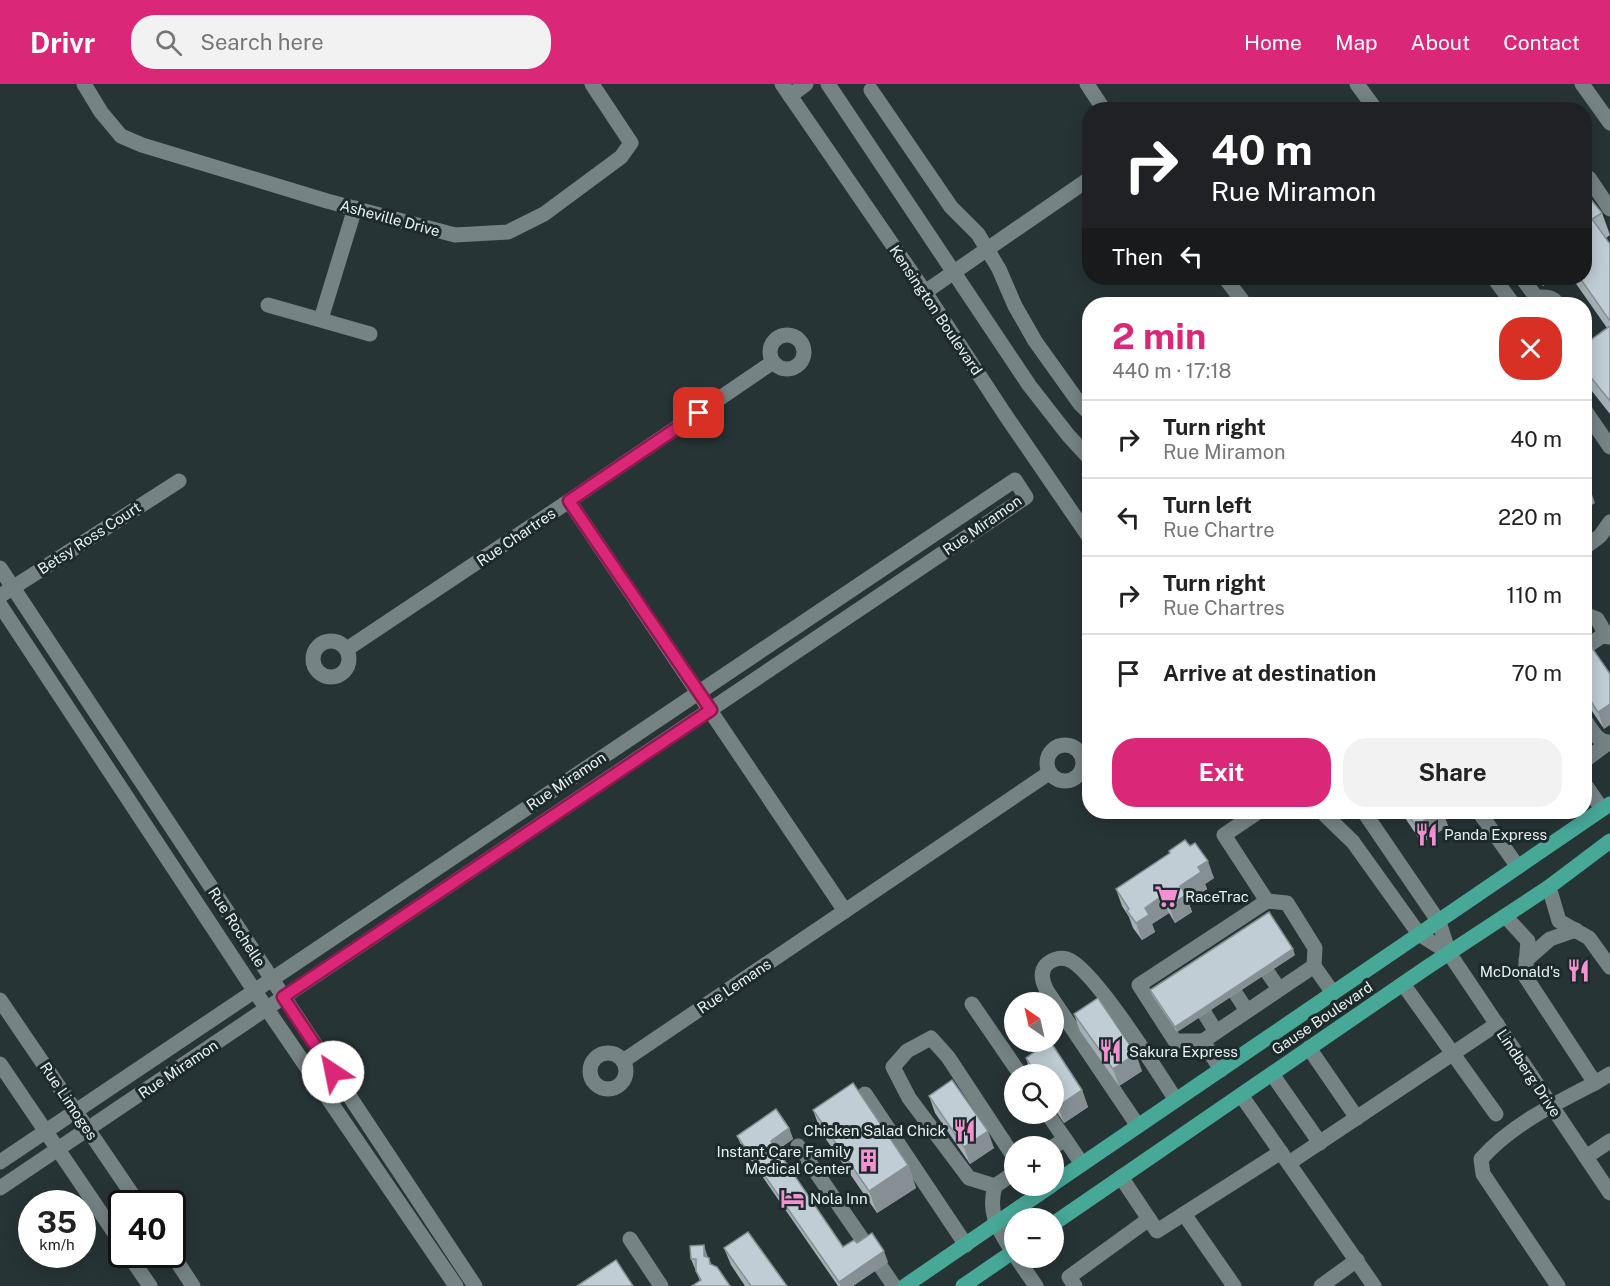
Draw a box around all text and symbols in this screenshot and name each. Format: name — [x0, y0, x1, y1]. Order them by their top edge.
search box — [131, 15, 551, 69]
text: Drivr — [30, 26, 95, 59]
icon: search — [152, 26, 185, 59]
text: Search here — [200, 29, 324, 55]
text: Home — [1244, 30, 1302, 55]
text: Map — [1335, 30, 1378, 55]
text: About — [1411, 30, 1470, 55]
text: Contact — [1503, 30, 1580, 55]
text: 40 m — [1211, 125, 1313, 174]
icon: right — [1112, 126, 1190, 204]
text: Rue Miramon — [1211, 175, 1376, 207]
street label: Asheville Drive — [338, 196, 442, 240]
icon: left — [1175, 240, 1208, 273]
street label: Kensington Boulevard — [886, 242, 986, 378]
text: Then — [1112, 244, 1163, 270]
text: 2 min — [1112, 315, 1206, 357]
button: close — [1499, 317, 1562, 380]
text: 440 m · 17:18 — [1112, 359, 1231, 383]
pin — [673, 387, 724, 438]
icon: arrive — [682, 396, 715, 429]
text: Turn right — [1163, 414, 1266, 440]
icon: right — [1112, 423, 1145, 456]
text: 40 m — [1510, 426, 1562, 452]
text: Rue Miramon — [1163, 440, 1286, 464]
street label: Rue Miramon — [939, 492, 1025, 558]
text: Turn left — [1163, 492, 1252, 518]
street label: Betsy Ross Court — [34, 498, 144, 578]
icon: left — [1112, 501, 1145, 534]
street label: Rue Chartres — [473, 504, 559, 570]
text: 220 m — [1498, 504, 1562, 530]
text: Rue Chartre — [1163, 518, 1275, 542]
text: Turn right — [1163, 570, 1266, 596]
icon: right — [1112, 579, 1145, 612]
text: 110 m — [1506, 582, 1562, 608]
text: Rue Chartres — [1163, 596, 1285, 620]
icon: arrive — [1112, 657, 1145, 690]
text: Arrive at destination — [1163, 660, 1376, 686]
text: 70 m — [1511, 660, 1562, 686]
button: Exit — [1112, 738, 1331, 807]
button: Share — [1343, 738, 1562, 807]
street label: Rue Miramon — [523, 748, 609, 814]
restaurant icon: Panda Express — [1413, 821, 1439, 847]
place label: Panda Express — [1444, 826, 1547, 843]
supermarket icon: RaceTrac — [1154, 883, 1180, 909]
street label: Rue Rochelle — [205, 884, 269, 970]
place label: RaceTrac — [1185, 888, 1249, 905]
street label: Rue Lemans — [694, 955, 774, 1017]
restaurant icon: McDonald's — [1565, 958, 1591, 984]
place label: McDonald's — [1480, 963, 1560, 980]
street label: Gause Boulevard — [1268, 978, 1376, 1058]
north arrow — [1004, 992, 1064, 1052]
map controls — [1004, 992, 1064, 1268]
street label: Lindberg Drive — [1493, 1026, 1565, 1120]
street label: Rue Miramon — [135, 1036, 221, 1102]
restaurant icon: Sakura Express — [1098, 1038, 1124, 1064]
position arrow — [301, 1040, 365, 1104]
place label: Sakura Express — [1129, 1043, 1238, 1060]
street label: Rue Limoges — [37, 1059, 101, 1143]
button: search — [1004, 1064, 1064, 1124]
restaurant icon: Chicken Salad Chick — [951, 1117, 977, 1143]
place label: Chicken Salad Chick — [804, 1122, 946, 1139]
button: + — [1004, 1136, 1064, 1196]
place label: Instant Care Family Medical Center — [716, 1143, 851, 1177]
building icon: Instant Care Family Medical Center — [856, 1147, 882, 1173]
hotel icon: Nola Inn — [779, 1185, 805, 1211]
speed limit sign: 40 — [108, 1190, 186, 1268]
place label: Nola Inn — [810, 1190, 868, 1207]
text: 35 — [37, 1204, 77, 1240]
button: − — [1004, 1208, 1064, 1268]
text: km/h — [39, 1236, 75, 1253]

